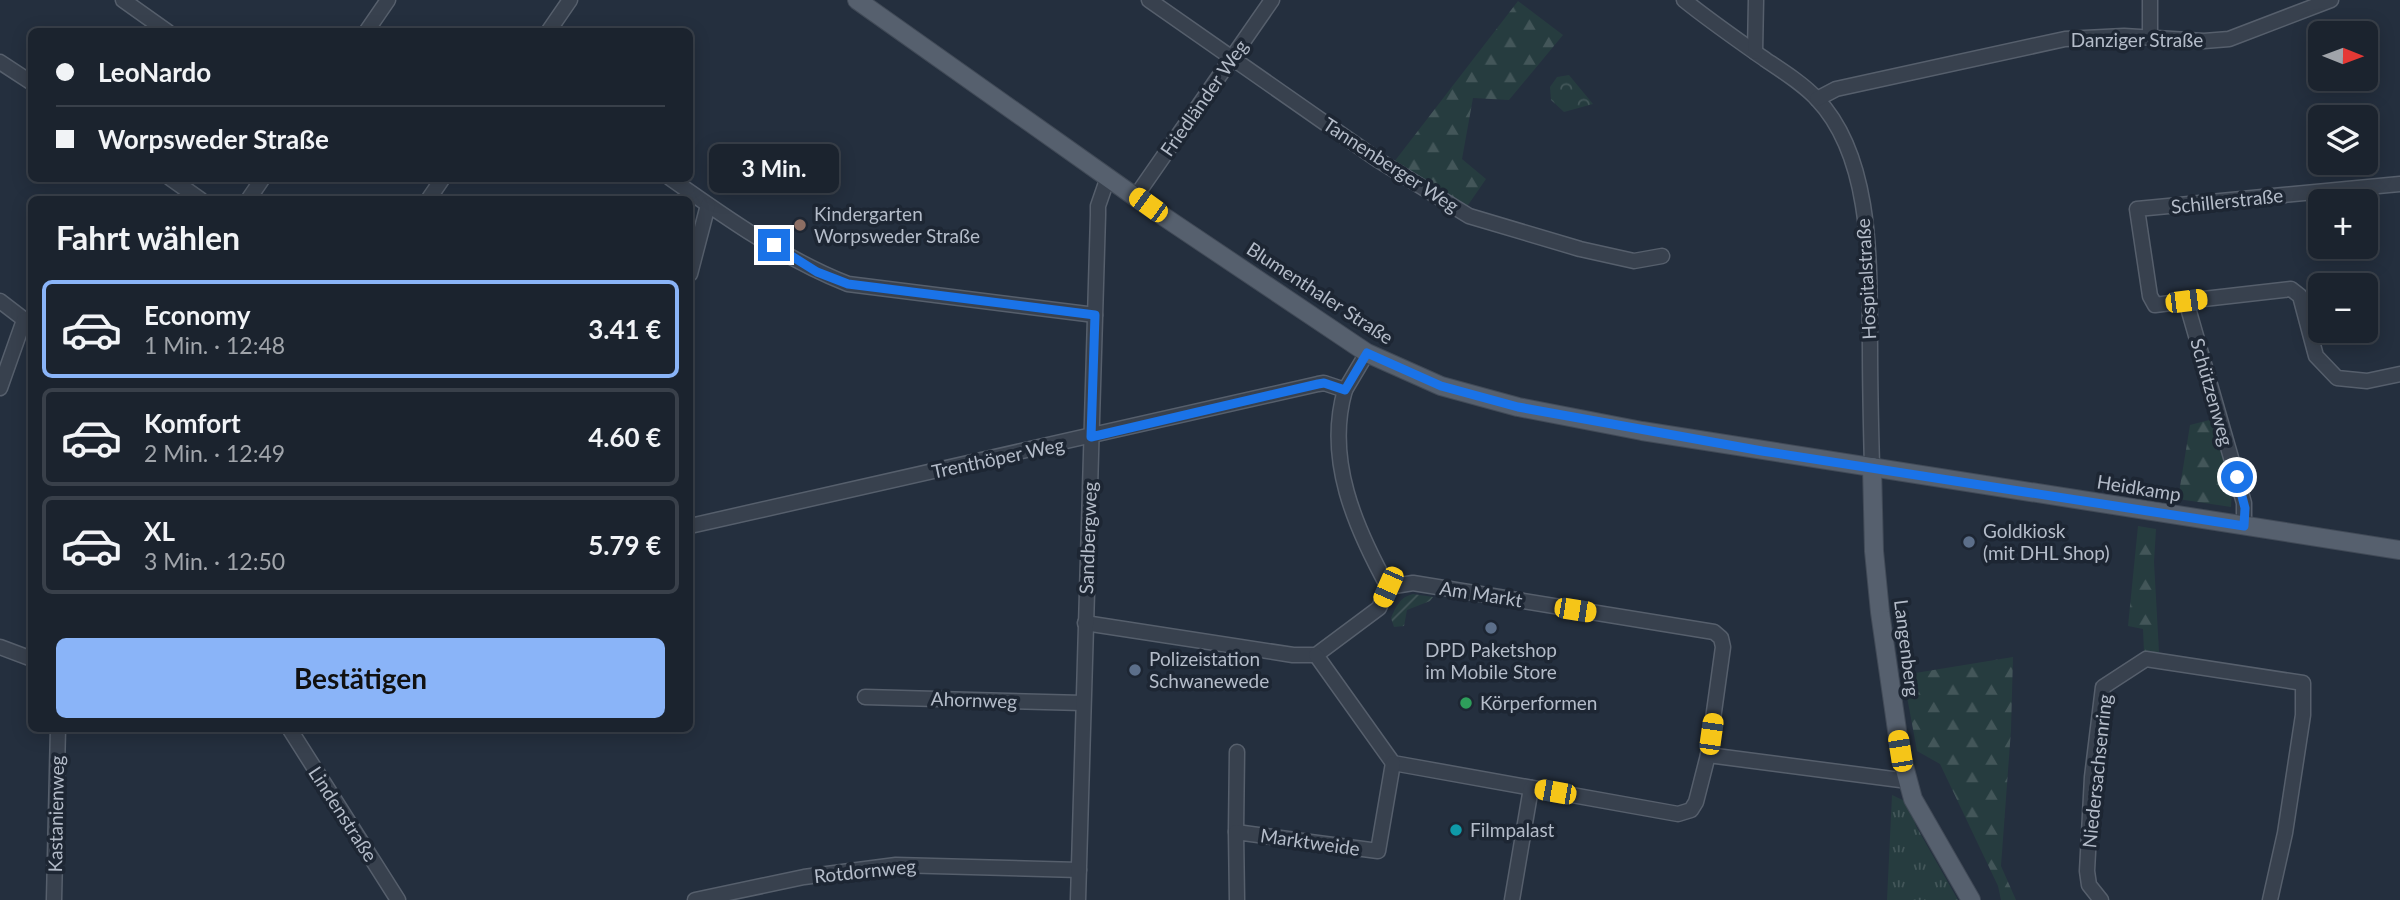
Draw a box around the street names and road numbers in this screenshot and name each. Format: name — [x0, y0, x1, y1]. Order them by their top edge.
street label: Danziger Straße — [2071, 28, 2203, 51]
street label: Friedländer Weg — [1155, 35, 1252, 160]
street label: Tannenberger Weg — [1319, 112, 1464, 217]
street label: Schillerstraße — [2170, 183, 2284, 218]
street label: Hospitalstraße — [1851, 218, 1880, 340]
street label: Blumenthaler Straße — [1243, 237, 1398, 349]
street label: Schützenweg — [2186, 335, 2239, 449]
street label: Trenthöper Weg — [930, 432, 1066, 483]
street label: Heidkamp — [2095, 470, 2183, 505]
street label: Sandbergweg — [1074, 481, 1101, 595]
street label: Am Markt — [1438, 576, 1524, 611]
street label: Langenberg — [1890, 598, 1925, 698]
street label: Ahornweg — [930, 687, 1018, 713]
street label: Niedersachsenring — [2077, 693, 2116, 849]
street label: Kastanienweg — [43, 755, 68, 873]
street label: Lindenstraße — [304, 762, 383, 865]
street label: Marktweide — [1259, 823, 1361, 860]
street label: Rotdornweg — [813, 854, 917, 887]

